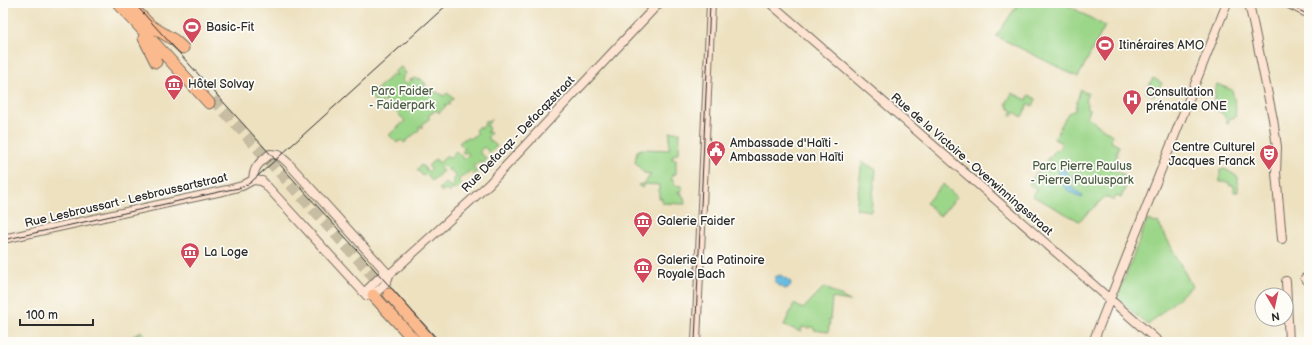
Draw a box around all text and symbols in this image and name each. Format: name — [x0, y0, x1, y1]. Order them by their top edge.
sports icon: Basic-Fit — [181, 16, 203, 44]
place label: Basic-Fit — [206, 20, 254, 35]
sports icon: Itinéraires AMO — [1094, 34, 1116, 62]
place label: Itinéraires AMO — [1119, 38, 1204, 53]
museum icon: Hôtel Solvay — [163, 73, 185, 101]
street label: Rue Defacqz - Defacqzstraat — [459, 73, 578, 196]
place label: Hôtel Solvay — [188, 77, 255, 92]
park label: Parc Faider - Faiderpark — [369, 84, 435, 113]
place label: Consultation prénatale ONE — [1146, 85, 1227, 114]
hospital icon: Consultation prénatale ONE — [1121, 88, 1143, 116]
street label: Rue de la Victoire - Overwinningsstraat — [888, 90, 1056, 239]
place label: Ambassade d'Haïti - Ambassade van Haïti — [730, 136, 844, 165]
public building icon: Ambassade d'Haïti - Ambassade van Haïti — [705, 139, 727, 167]
place label: Centre Culturel Jacques Franck — [1169, 140, 1255, 169]
theatre icon: Centre Culturel Jacques Franck — [1258, 143, 1280, 171]
park label: Parc Pierre Paulus - Pierre Pauluspark — [1030, 159, 1134, 188]
street label: Rue Lesbroussart - Lesbroussartstraat — [23, 170, 229, 231]
museum icon: Galerie Faider — [632, 210, 654, 238]
place label: Galerie Faider — [657, 214, 735, 229]
museum icon: La Loge — [179, 241, 201, 269]
place label: La Loge — [204, 245, 248, 260]
place label: Galerie La Patinoire Royale Bach — [657, 253, 765, 282]
museum icon: Galerie La Patinoire Royale Bach — [632, 256, 654, 284]
north arrow — [1254, 287, 1294, 327]
scale bar — [20, 301, 93, 327]
text: 100 m — [26, 308, 58, 323]
text: N — [1270, 309, 1281, 323]

